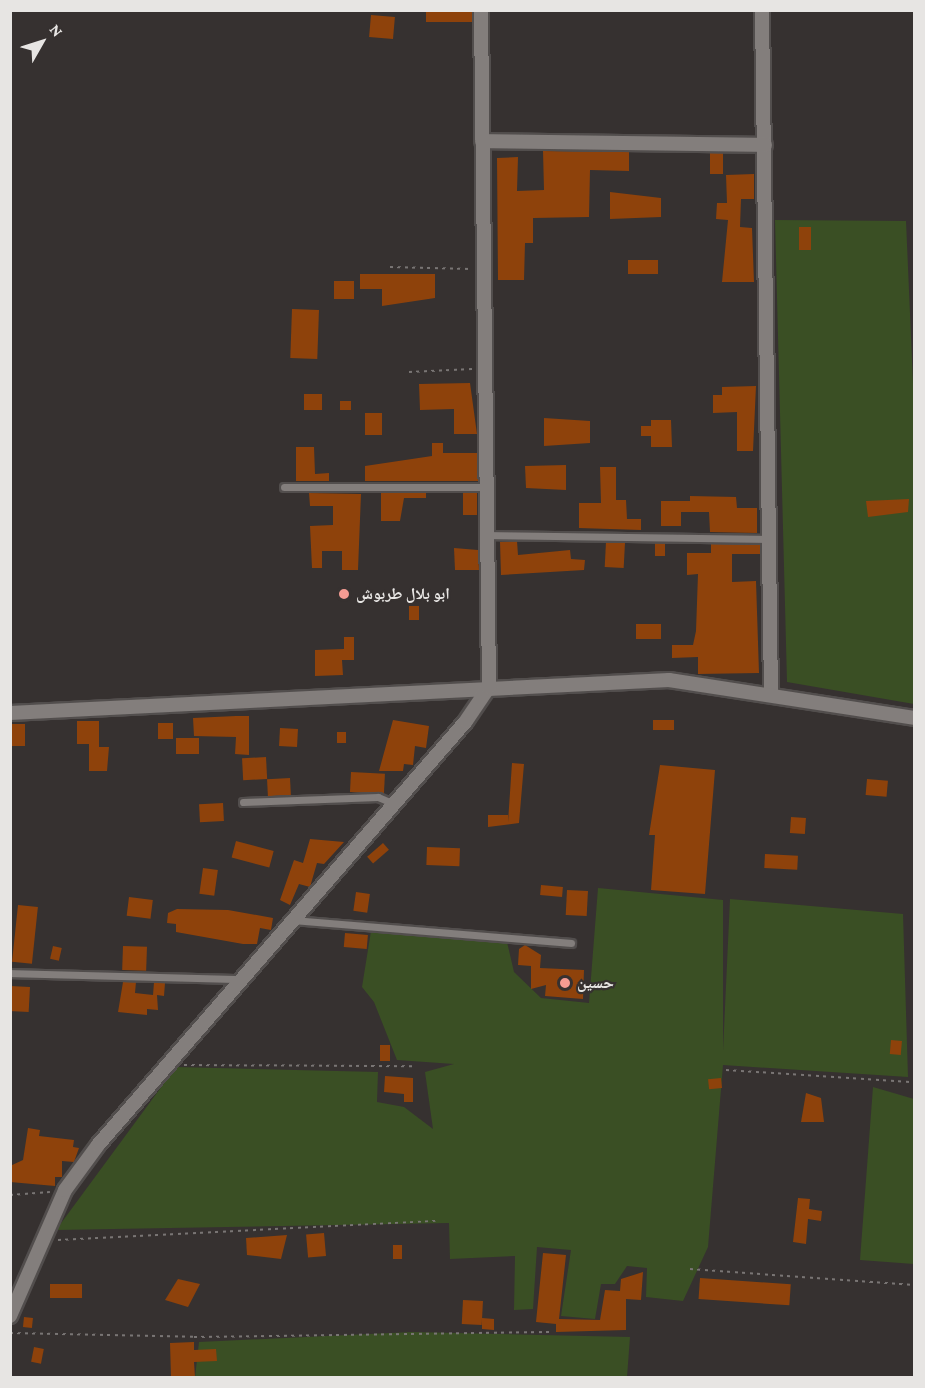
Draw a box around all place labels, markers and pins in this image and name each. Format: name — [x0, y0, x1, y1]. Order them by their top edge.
place label: ابو بلال طربوش — [356, 584, 450, 604]
marker: ابو بلال طربوش — [337, 587, 351, 601]
place label: حسين — [577, 973, 614, 993]
marker: حسين — [558, 976, 572, 990]

